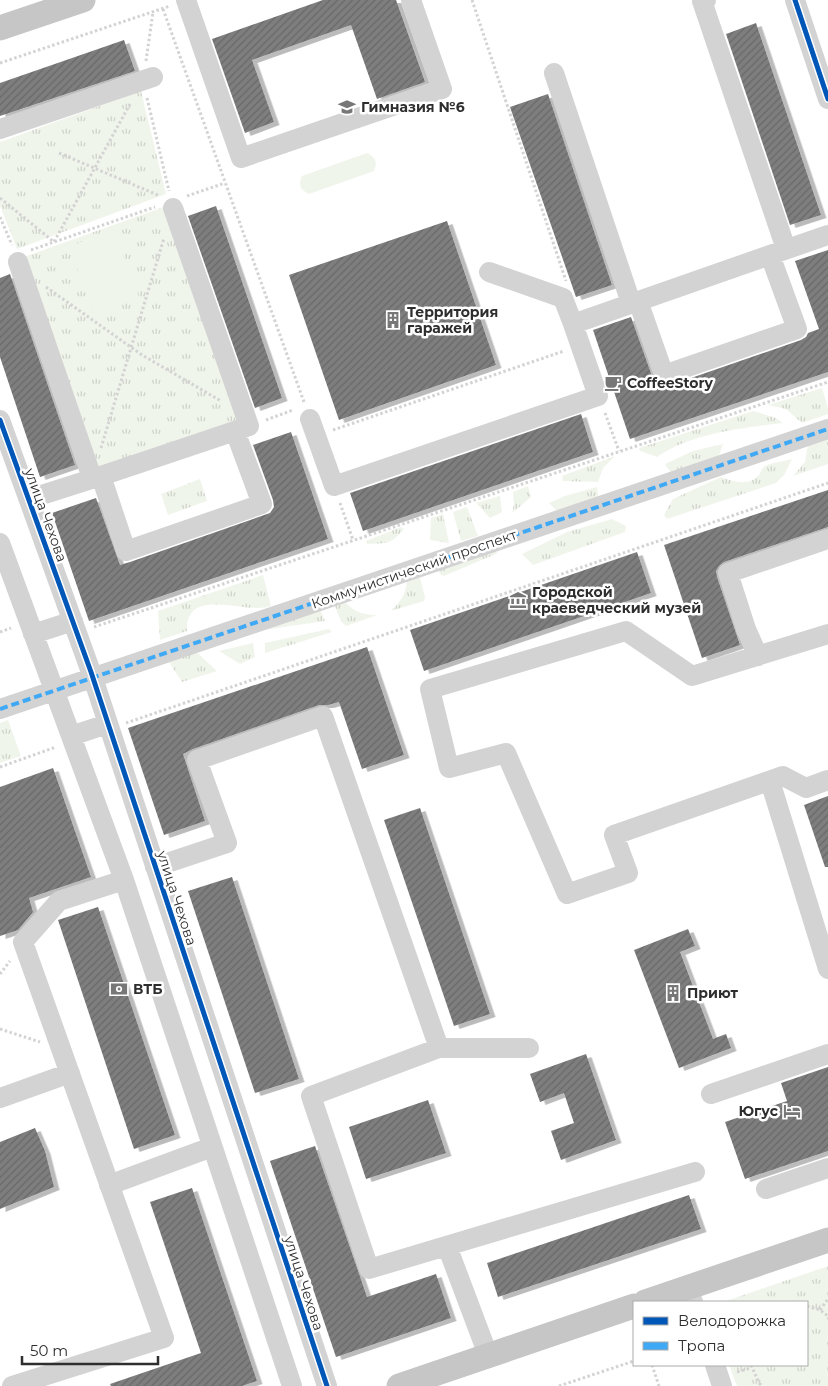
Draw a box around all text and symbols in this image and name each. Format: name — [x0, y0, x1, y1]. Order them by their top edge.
school or university icon: Гимназия №6 — [337, 97, 357, 117]
place label: Гимназия №6 — [361, 98, 465, 116]
place label: Территория гаражей — [407, 303, 498, 337]
building icon: Территория гаражей — [383, 310, 403, 330]
cafe icon: CoffeeStory — [603, 373, 623, 393]
place label: CoffeeStory — [627, 374, 714, 392]
street label: улица Чехова — [20, 465, 71, 564]
street label: Коммунистический проспект — [309, 525, 519, 613]
place label: Городской краеведческий музей — [532, 583, 701, 617]
museum icon: Городской краеведческий музей — [508, 590, 528, 610]
street label: улица Чехова — [153, 847, 201, 948]
bank icon: ВТБ — [109, 979, 129, 999]
place label: ВТБ — [133, 980, 163, 998]
building icon: Приют — [663, 983, 683, 1003]
place label: Приют — [687, 984, 738, 1002]
hotel icon: Югус — [782, 1101, 802, 1121]
place label: Югус — [738, 1102, 779, 1120]
street label: улица Чехова — [280, 1232, 328, 1333]
legend — [633, 1301, 808, 1366]
text: Велодорожка — [678, 1311, 786, 1330]
scale bar — [22, 1334, 159, 1366]
text: Тропа — [678, 1336, 725, 1355]
text: 50 m — [30, 1341, 68, 1360]

